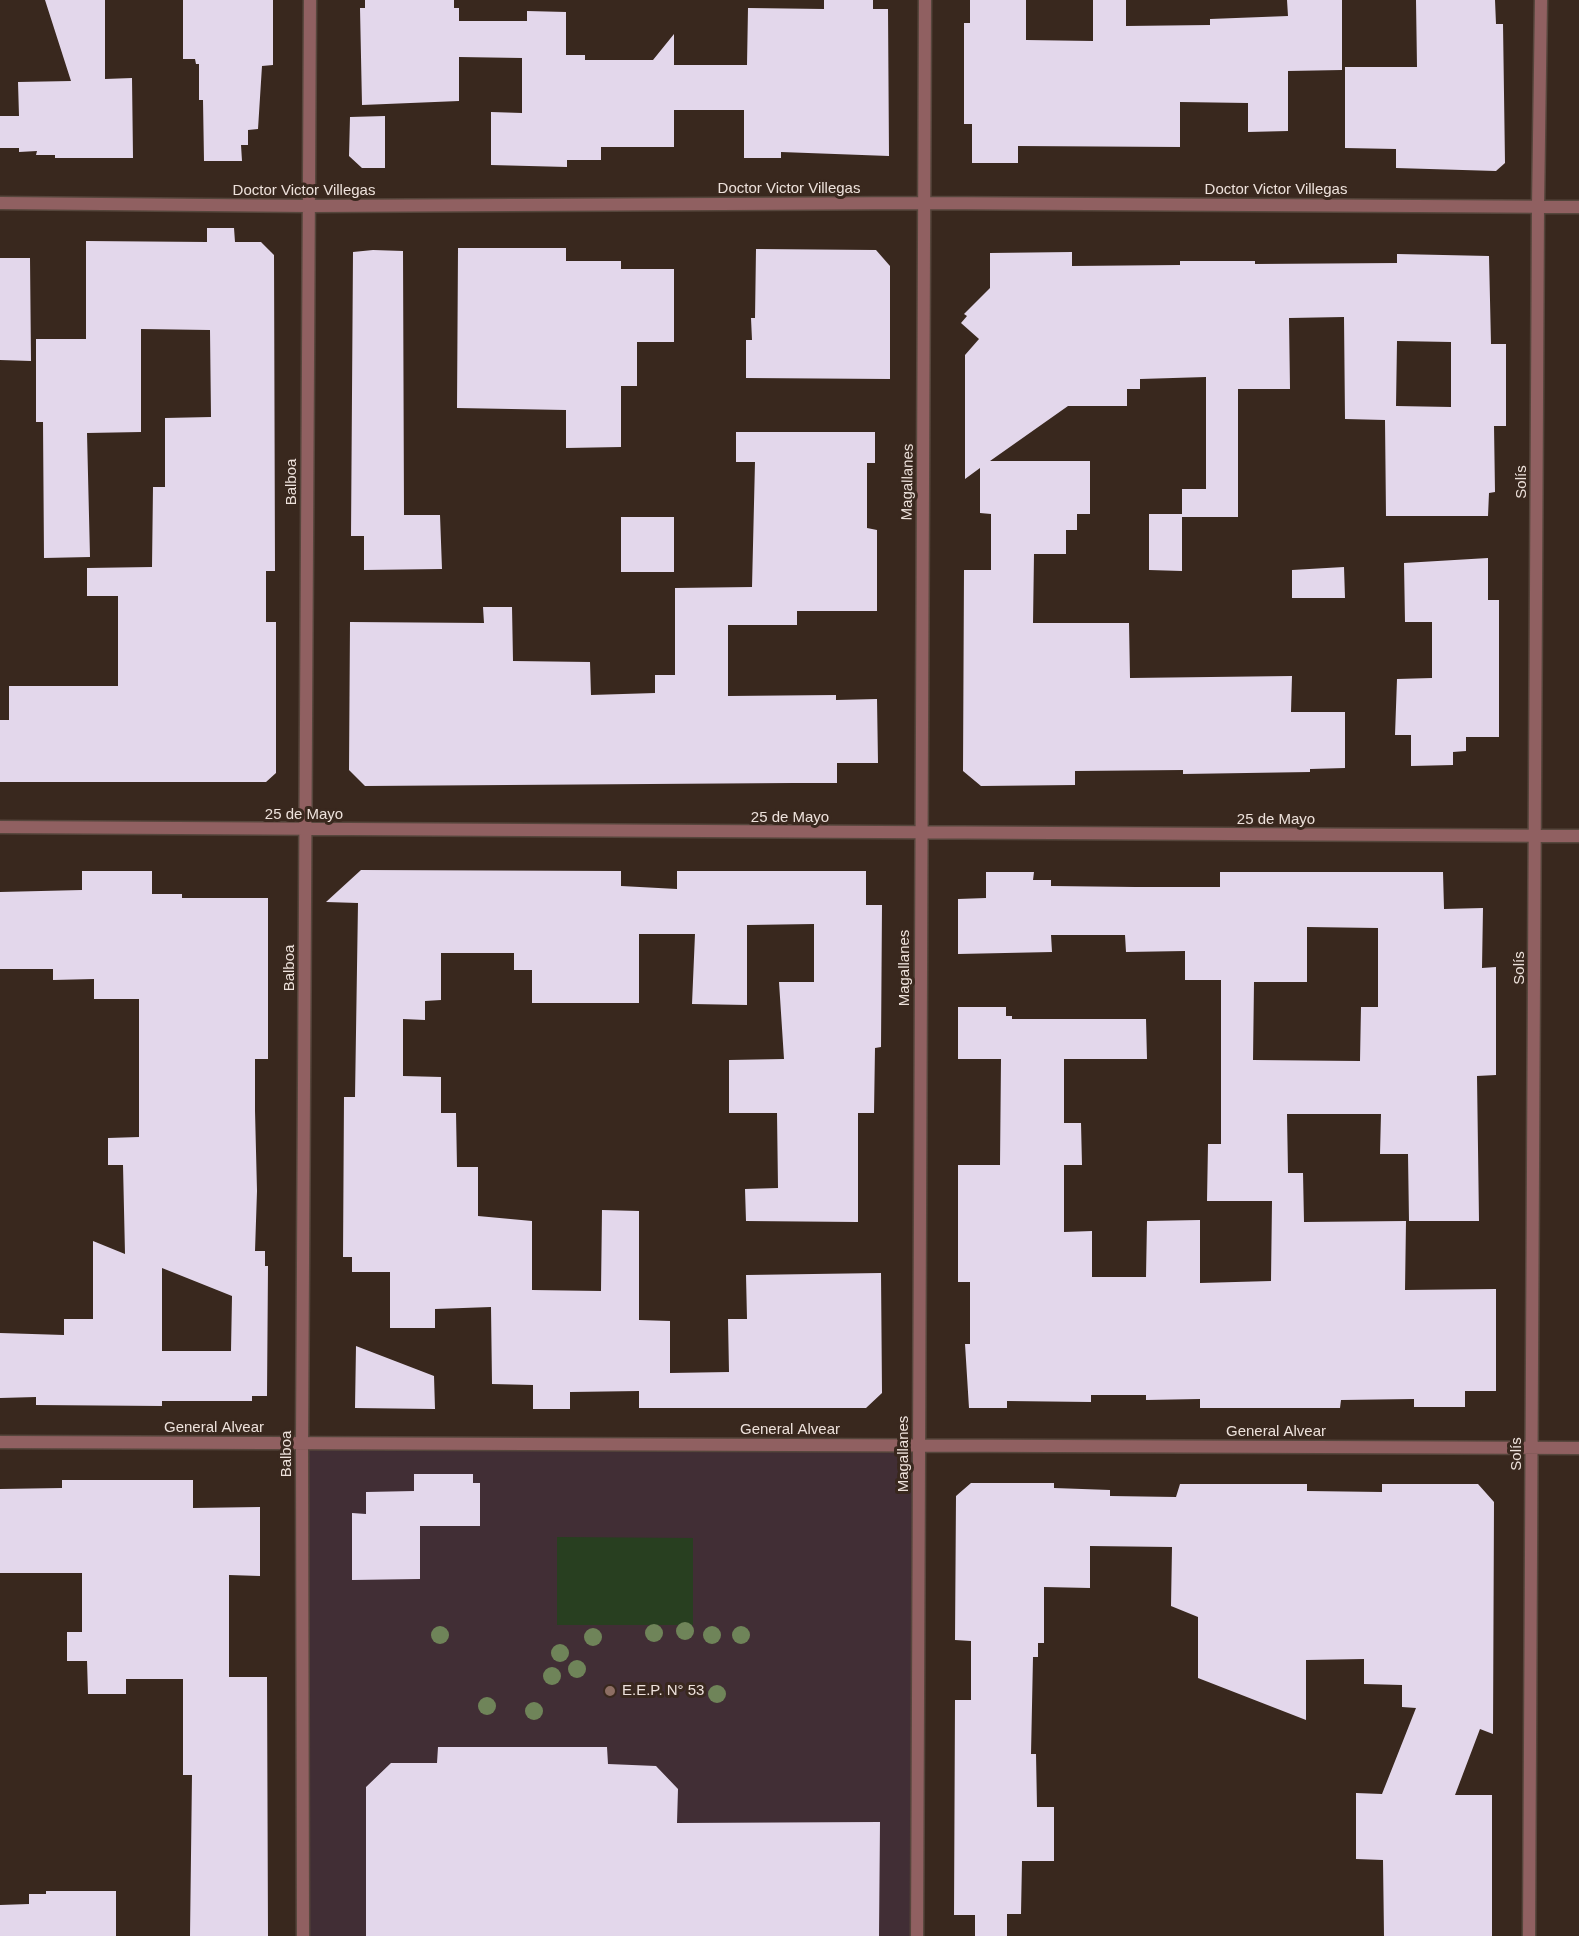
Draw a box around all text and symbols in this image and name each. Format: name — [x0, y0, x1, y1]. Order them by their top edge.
street label: Doctor Victor Villegas — [718, 180, 860, 198]
street label: Doctor Victor Villegas — [1205, 181, 1347, 199]
street label: Doctor Victor Villegas — [233, 182, 375, 200]
street label: Magallanes — [898, 443, 918, 521]
street label: Balboa — [283, 459, 301, 505]
street label: Solís — [1513, 465, 1531, 499]
street label: 25 de Mayo — [265, 806, 343, 824]
street label: 25 de Mayo — [751, 809, 829, 827]
street label: 25 de Mayo — [1237, 811, 1315, 829]
street label: Magallanes — [896, 930, 914, 1006]
street label: Balboa — [281, 945, 299, 991]
street label: Solís — [1511, 951, 1529, 985]
street label: Magallanes — [895, 1416, 913, 1492]
street label: General Alvear — [164, 1419, 264, 1437]
street label: General Alvear — [740, 1421, 840, 1439]
street label: General Alvear — [1226, 1423, 1326, 1441]
street label: Balboa — [278, 1431, 296, 1477]
street label: Solís — [1508, 1437, 1526, 1471]
place label: E.E.P. N° 53 — [622, 1682, 704, 1700]
marker: E.E.P. N° 53 — [603, 1684, 617, 1698]

